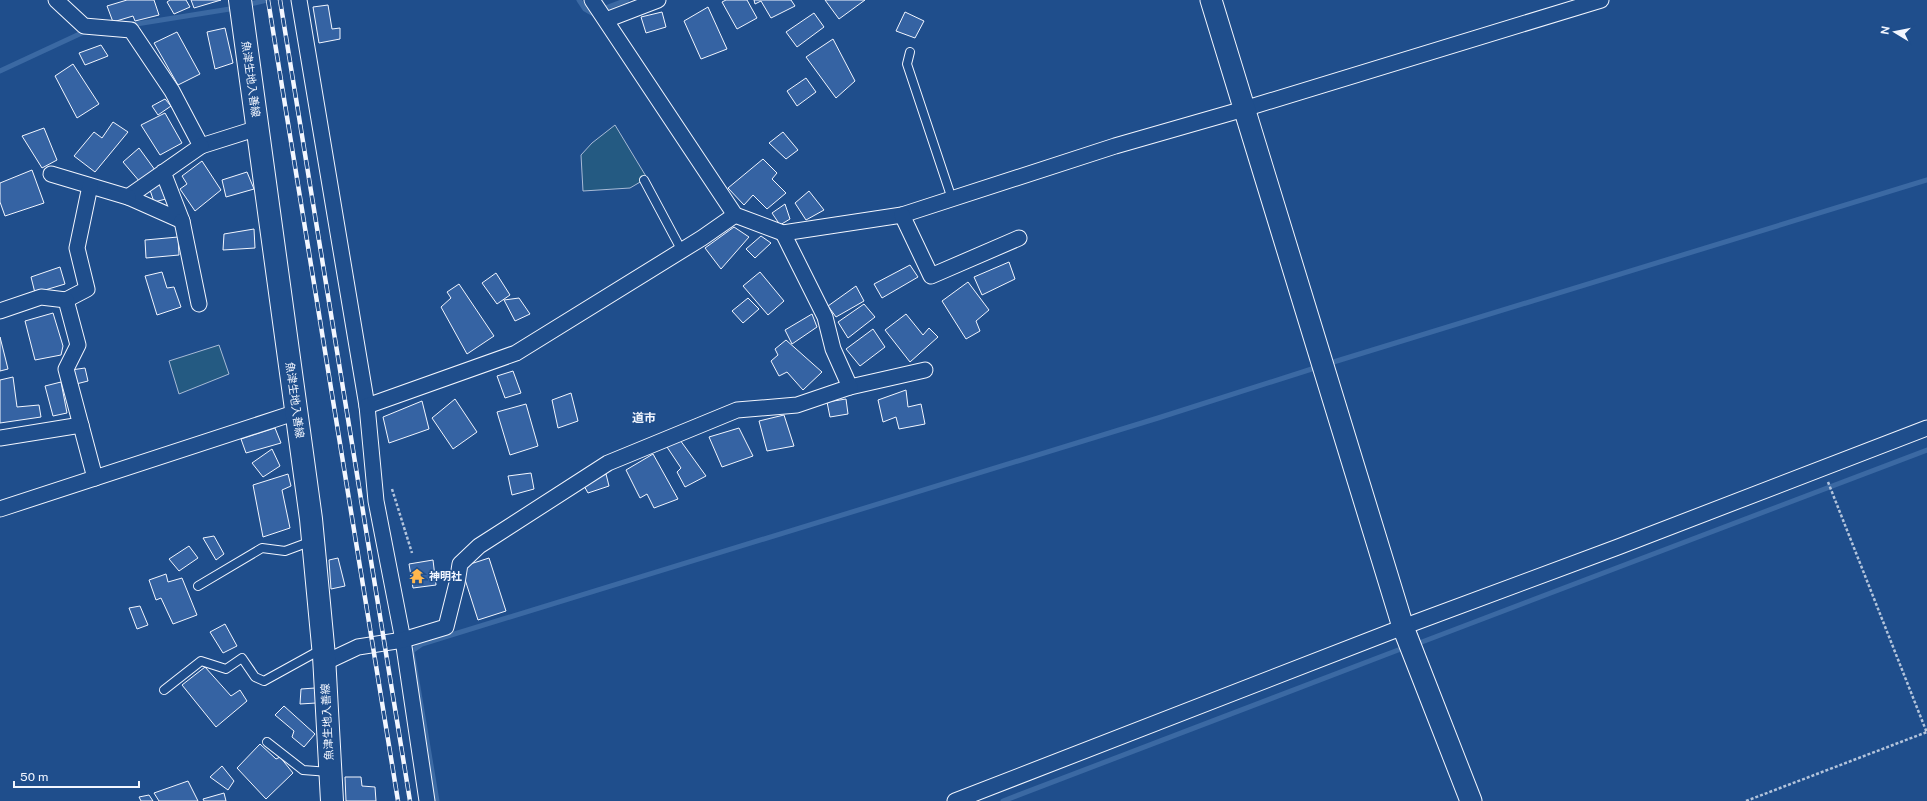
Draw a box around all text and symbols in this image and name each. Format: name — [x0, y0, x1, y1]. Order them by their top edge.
north arrow — [1875, 12, 1915, 52]
text: N — [1878, 25, 1892, 36]
street label: 魚津生地入善線 — [240, 40, 262, 118]
street label: 魚津生地入善線 — [284, 361, 306, 439]
district label: 道市 — [632, 411, 656, 425]
temple icon: 神明社 — [408, 567, 426, 585]
place label: 神明社 — [429, 570, 462, 582]
street label: 魚津生地入善線 — [319, 683, 335, 761]
scale bar — [14, 763, 139, 789]
text: 50 m — [20, 770, 48, 784]

